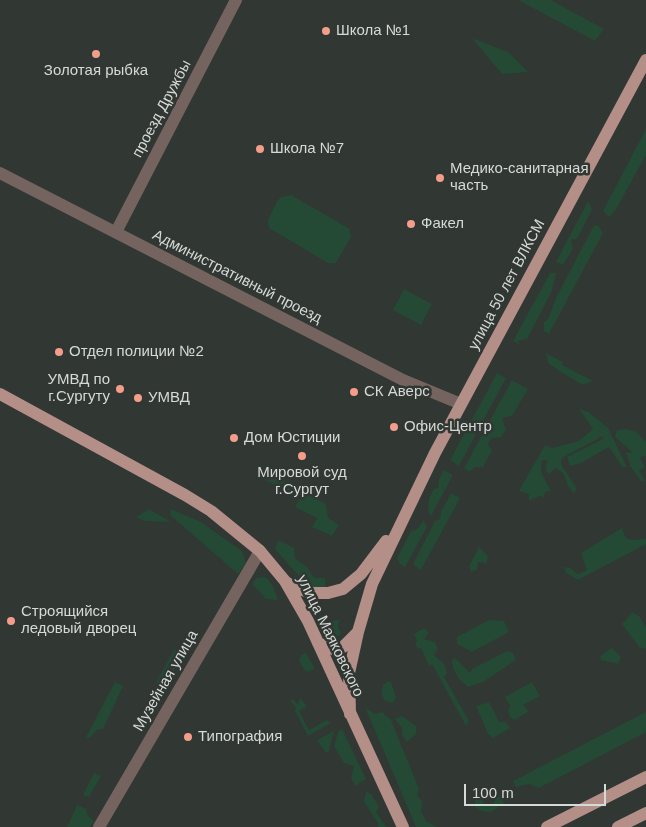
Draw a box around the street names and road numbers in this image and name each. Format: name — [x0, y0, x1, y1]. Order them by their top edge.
street label: проезд Дружбы — [129, 57, 195, 161]
street label: улица 50 лет ВЛКСМ — [465, 217, 549, 353]
street label: Административный проезд — [149, 226, 325, 328]
street label: улица Маяковского — [293, 572, 367, 700]
street label: Музейная улица — [130, 627, 202, 735]

